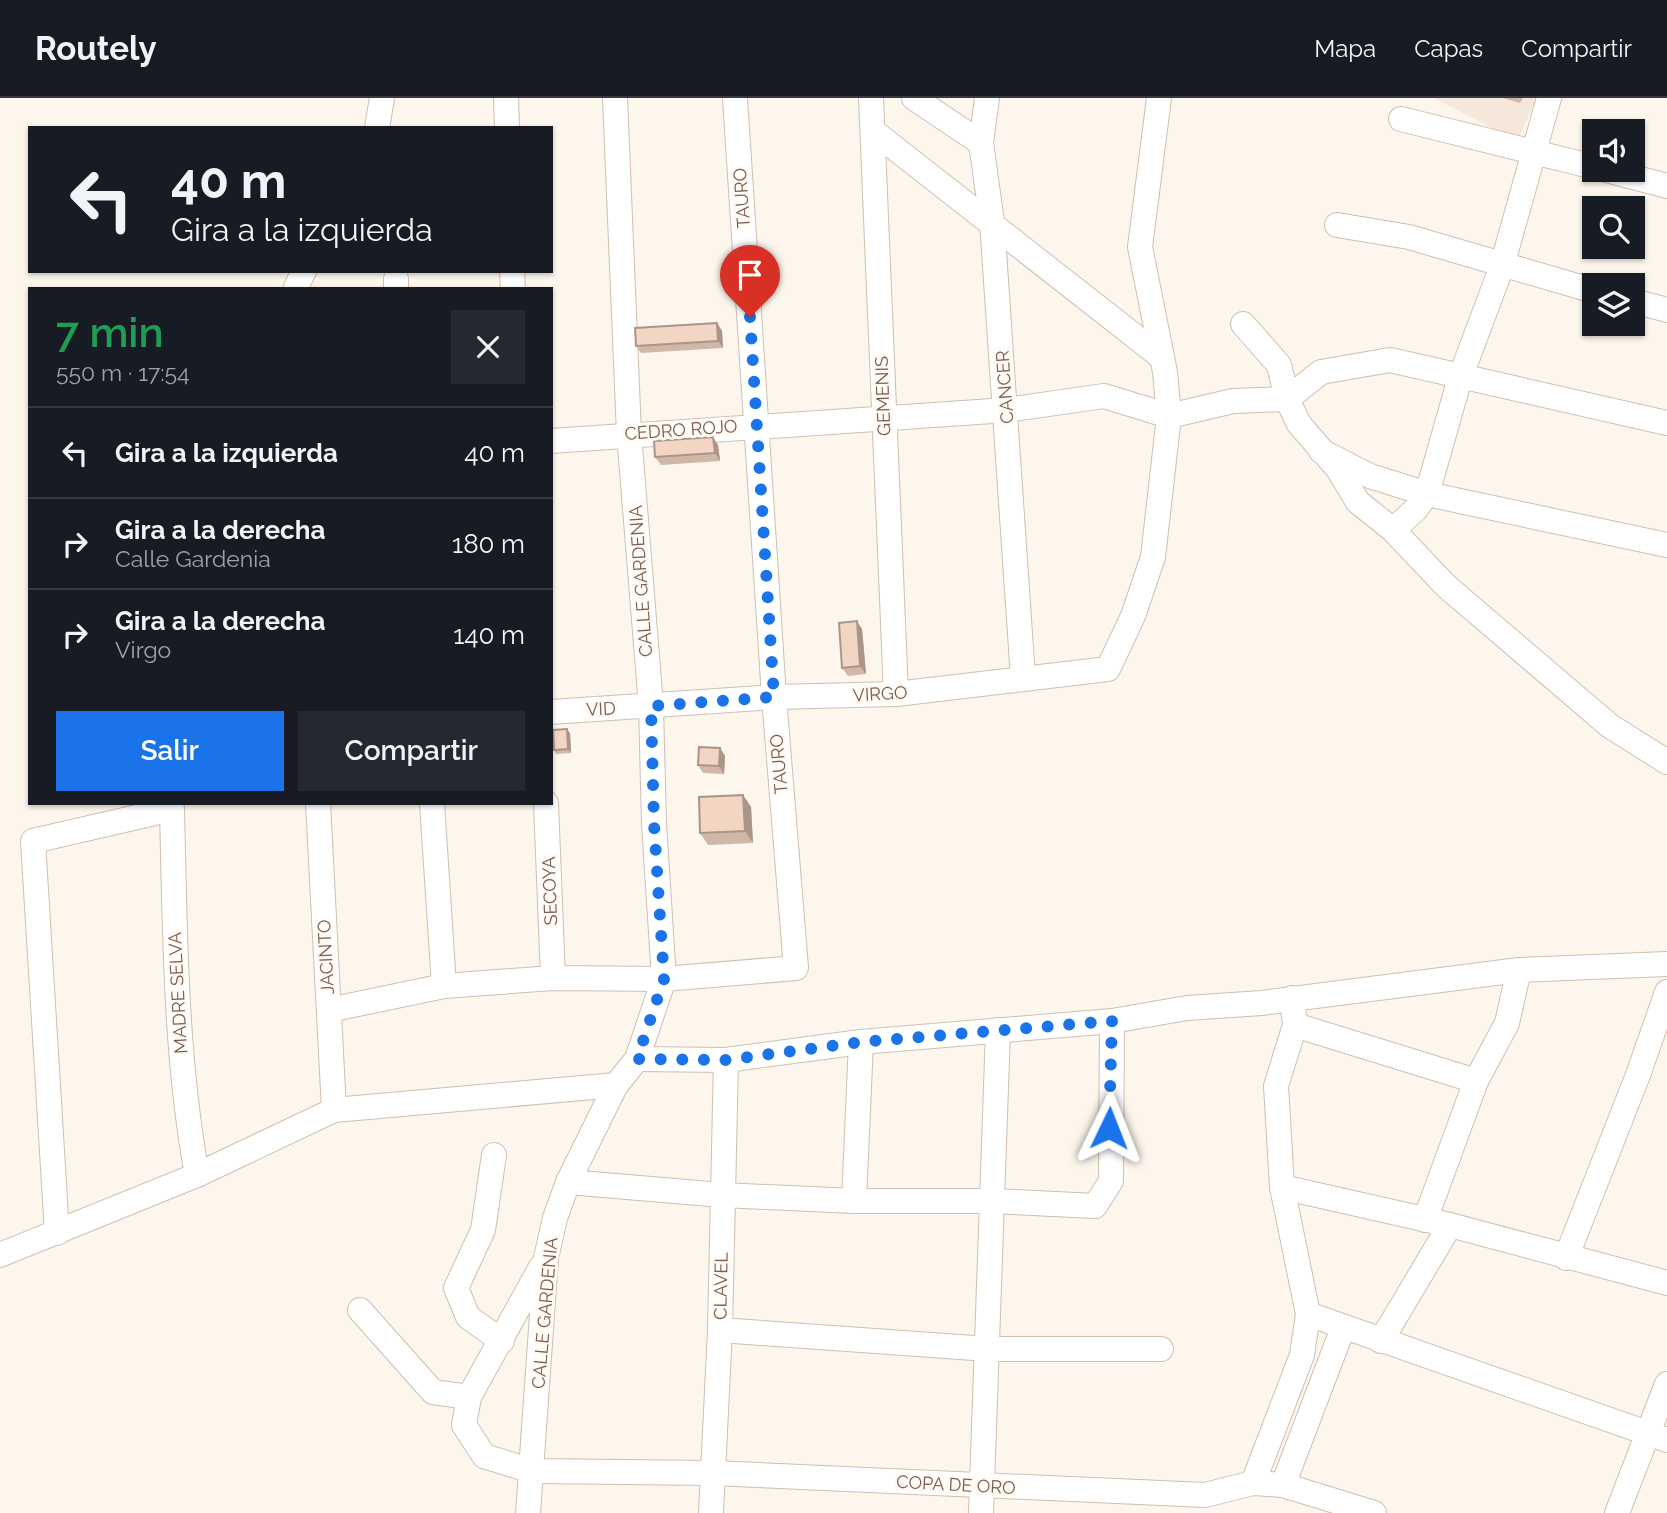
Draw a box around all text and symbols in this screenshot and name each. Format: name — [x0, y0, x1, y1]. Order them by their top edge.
text: Routely — [35, 29, 157, 68]
text: Mapa — [1314, 34, 1376, 63]
text: Capas — [1414, 34, 1483, 63]
text: Compartir — [1521, 34, 1632, 63]
map controls — [1582, 119, 1645, 336]
button: sound — [1582, 119, 1645, 182]
text: 40 m — [171, 152, 286, 209]
icon: left — [56, 154, 147, 245]
street label: TAURO — [729, 167, 754, 229]
button: search — [1582, 196, 1645, 259]
text: Gira a la izquierda — [171, 211, 433, 248]
pin — [720, 245, 780, 317]
icon: arrive — [731, 256, 769, 294]
button: layers — [1582, 273, 1645, 336]
text: 7 min — [56, 308, 164, 357]
button: close — [451, 310, 525, 384]
street label: CANCER — [991, 349, 1018, 424]
street label: GEMENIS — [871, 356, 894, 436]
text: 550 m · 17:54 — [56, 359, 190, 386]
street label: CEDRO ROJO — [624, 415, 738, 444]
icon: left — [56, 434, 94, 472]
text: Gira a la izquierda — [115, 438, 338, 468]
text: 40 m — [464, 438, 525, 468]
street label: CALLE GARDENIA — [625, 504, 656, 658]
text: Gira a la derecha — [115, 515, 325, 545]
icon: right — [56, 525, 94, 563]
text: 180 m — [452, 529, 525, 559]
text: Calle Gardenia — [115, 545, 271, 572]
text: Gira a la derecha — [115, 606, 325, 636]
icon: right — [56, 616, 94, 654]
text: 140 m — [453, 620, 525, 650]
text: Virgo — [115, 636, 171, 663]
street label: VIRGO — [852, 682, 908, 705]
street label: VID — [586, 697, 616, 720]
button: Salir — [56, 711, 284, 791]
button: Compartir — [298, 711, 525, 791]
street label: TAURO — [765, 733, 792, 795]
street label: SECOYA — [538, 856, 561, 926]
street label: JACINTO — [313, 919, 338, 995]
street label: MADRE SELVA — [164, 932, 191, 1054]
position arrow — [1072, 1091, 1146, 1165]
street label: CALLE GARDENIA — [527, 1236, 562, 1390]
street label: CLAVEL — [709, 1251, 732, 1320]
street label: COPA DE ORO — [896, 1471, 1016, 1498]

